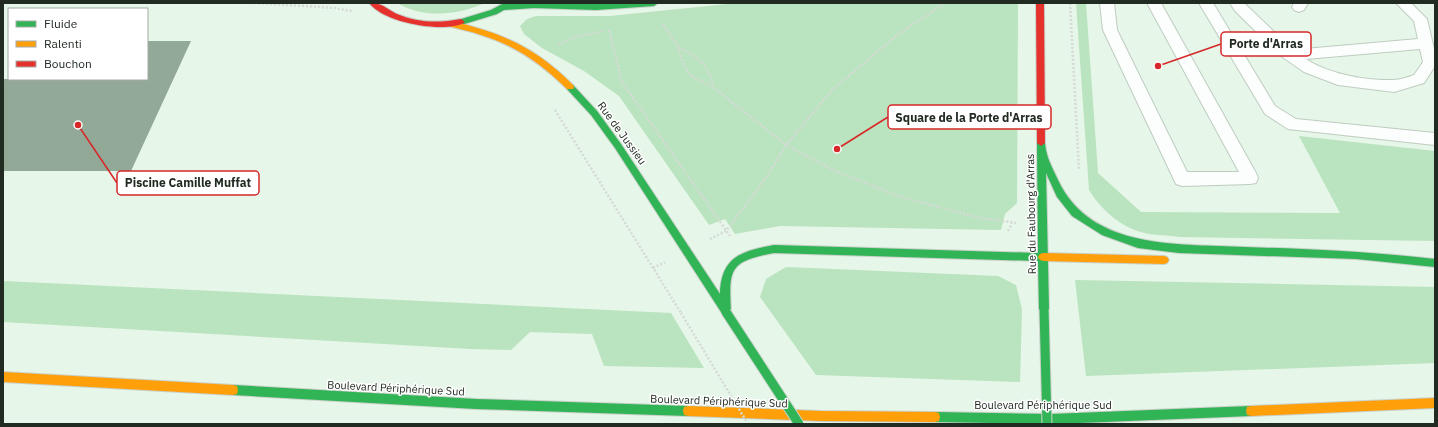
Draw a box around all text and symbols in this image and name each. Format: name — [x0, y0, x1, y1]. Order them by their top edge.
legend — [8, 8, 148, 80]
text: Fluide — [44, 16, 78, 31]
callout: Porte d'Arras — [1221, 32, 1311, 56]
text: Ralenti — [44, 36, 82, 51]
text: Porte d'Arras — [1229, 36, 1303, 51]
text: Bouchon — [44, 56, 92, 71]
street label: Rue de Jussieu — [594, 99, 650, 167]
callout: Square de la Porte d'Arras — [888, 105, 1051, 129]
text: Square de la Porte d'Arras — [895, 110, 1043, 125]
street label: Rue du Faubourg d'Arras — [1023, 154, 1039, 274]
callout: Piscine Camille Muffat — [117, 171, 259, 195]
text: Piscine Camille Muffat — [125, 175, 252, 190]
street label: Boulevard Périphérique Sud — [327, 377, 465, 399]
street label: Boulevard Périphérique Sud — [650, 392, 788, 410]
street label: Boulevard Périphérique Sud — [974, 398, 1112, 412]

